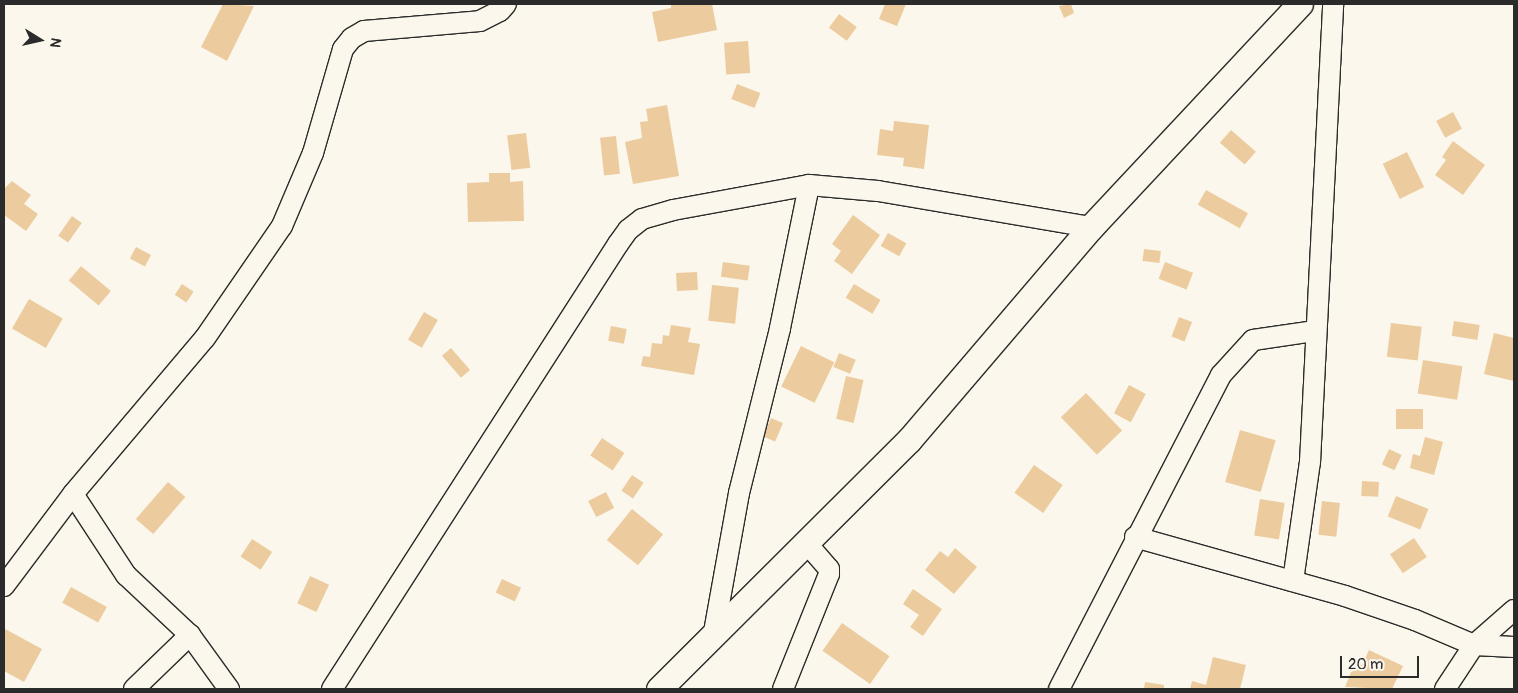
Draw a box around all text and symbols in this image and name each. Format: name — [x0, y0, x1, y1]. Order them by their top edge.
north arrow — [15, 15, 65, 65]
text: N — [46, 37, 64, 49]
scale bar — [1343, 646, 1422, 678]
text: 20 m — [1348, 655, 1383, 674]

